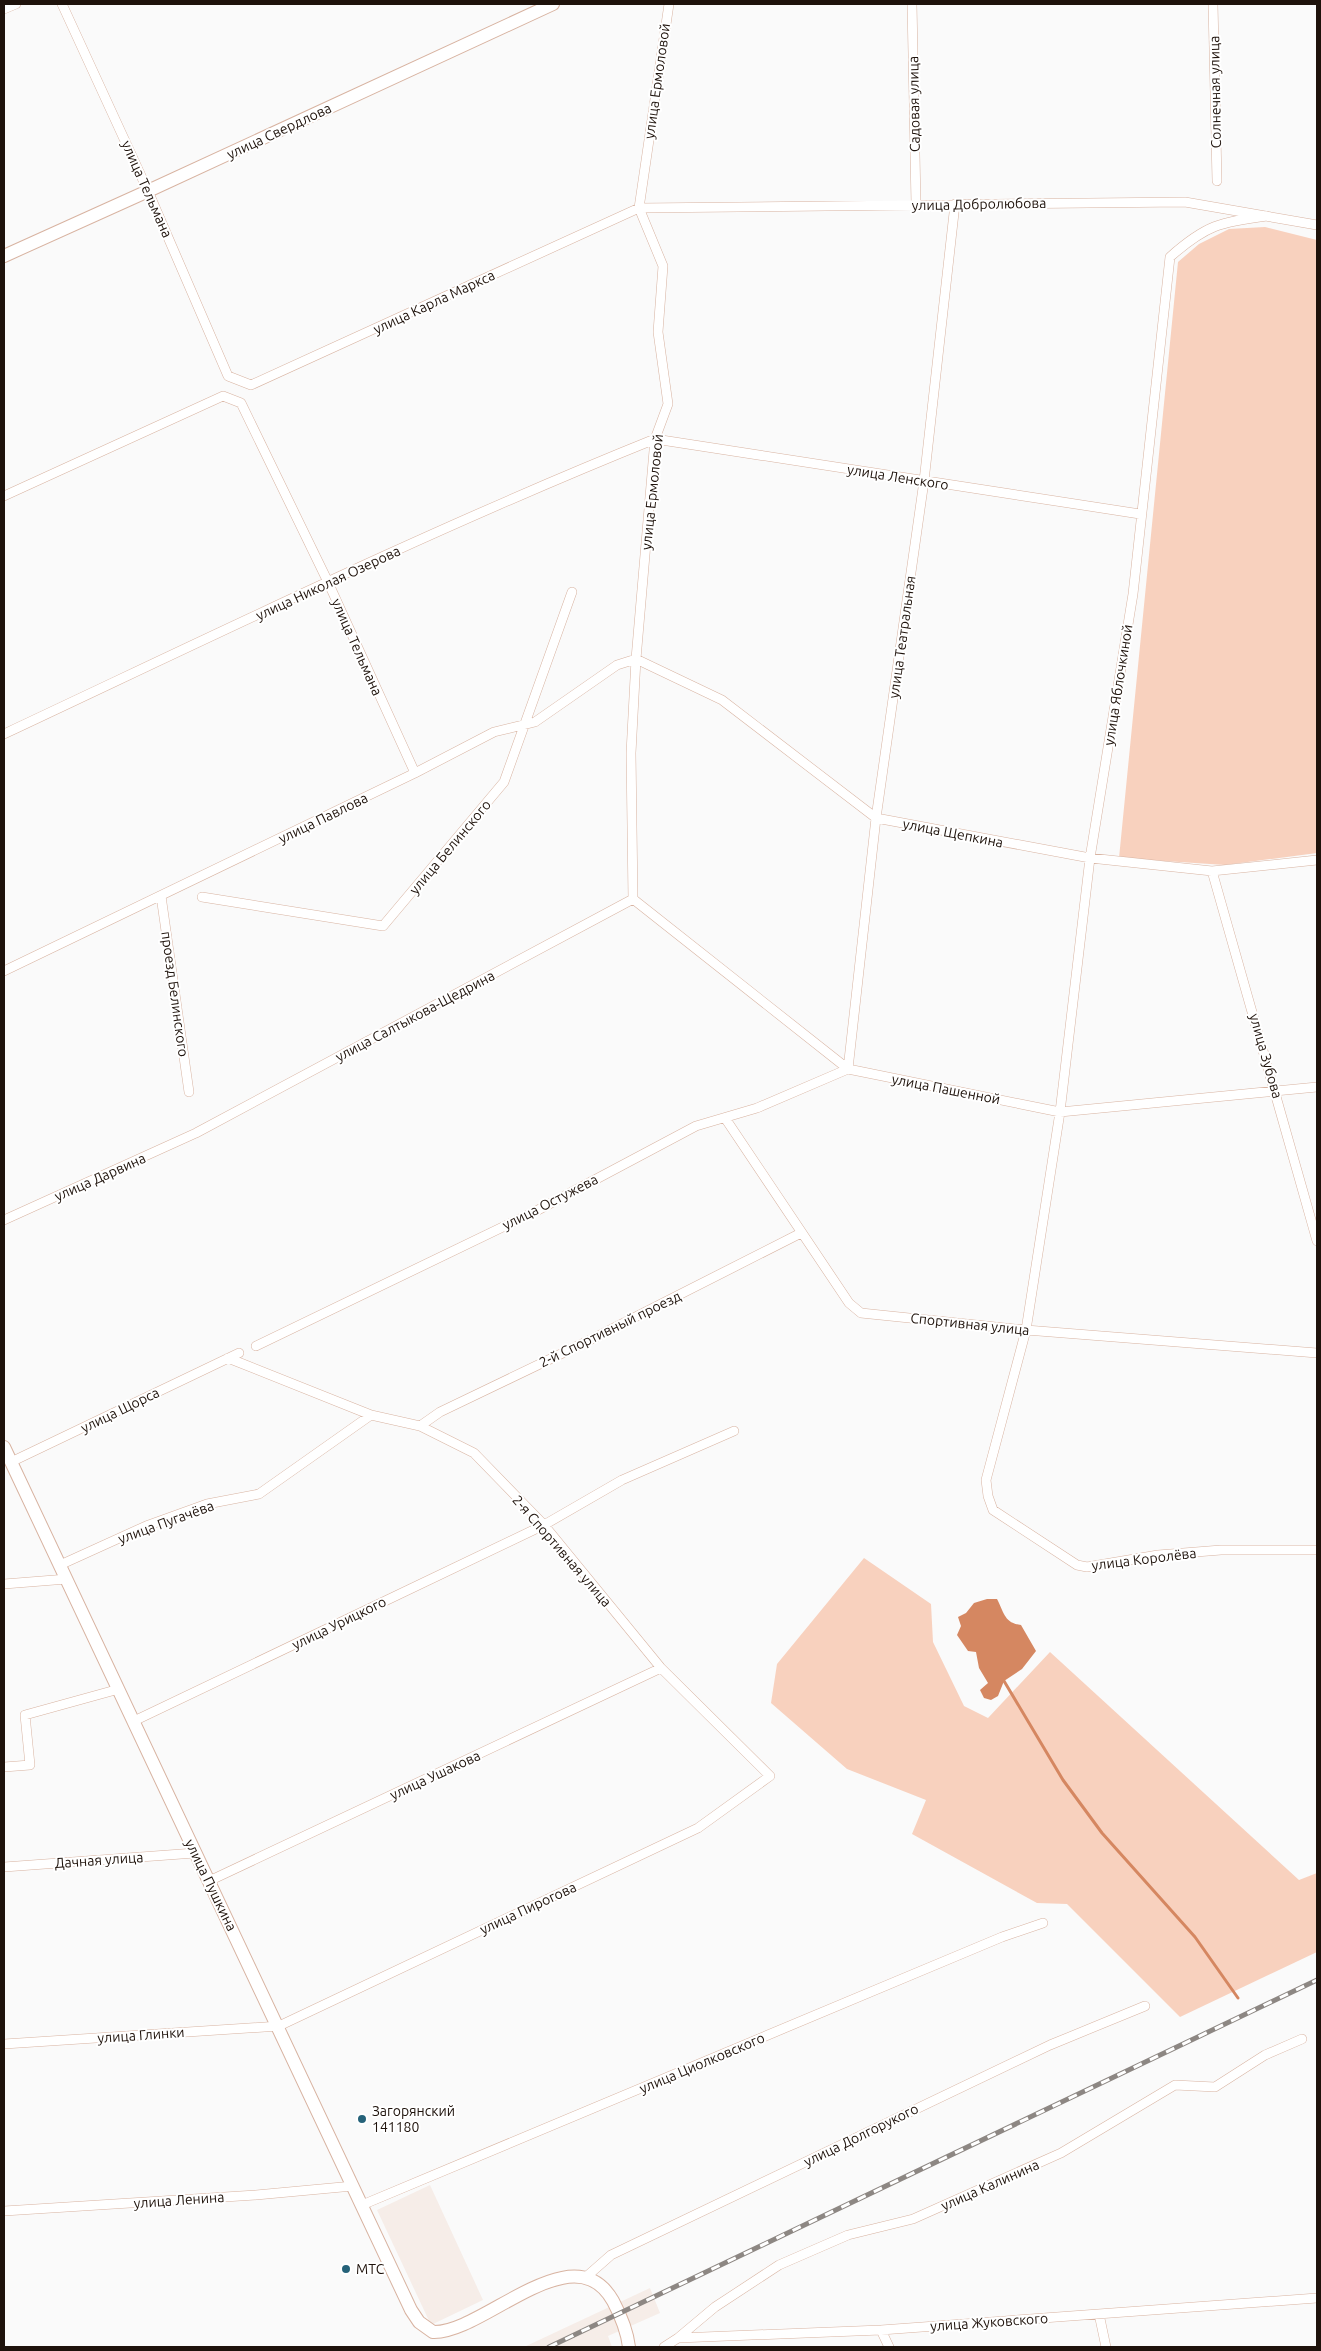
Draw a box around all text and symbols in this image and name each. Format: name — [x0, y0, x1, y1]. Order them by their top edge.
street label: улица Ермоловой — [641, 22, 673, 140]
street label: Солнечная улица — [1206, 36, 1224, 148]
street label: Садовая улица — [905, 56, 923, 152]
street label: улица Свердлова — [224, 100, 334, 162]
street label: улица Тельмана — [118, 138, 176, 240]
street label: улица Добролюбова — [912, 195, 1046, 213]
street label: улица Карла Маркса — [371, 267, 497, 337]
street label: улица Ермоловой — [638, 433, 666, 551]
street label: улица Ленского — [846, 461, 950, 493]
street label: улица Николая Озерова — [253, 542, 403, 624]
street label: улица Театральная — [885, 575, 919, 699]
street label: улица Тельмана — [328, 596, 386, 698]
street label: улица Яблочкиной — [1101, 623, 1135, 747]
street label: улица Павлова — [276, 789, 370, 847]
street label: улица Белинского — [406, 797, 494, 897]
street label: улица Щепкина — [901, 815, 1005, 851]
street label: проезд Белинского — [158, 930, 192, 1058]
street label: улица Салтыкова-Щедрина — [333, 967, 497, 1065]
street label: улица Зубова — [1246, 1012, 1286, 1100]
street label: улица Пашенной — [890, 1071, 1002, 1107]
street label: улица Дарвина — [52, 1150, 148, 1204]
street label: улица Остужева — [499, 1171, 601, 1233]
street label: 2-й Спортивный проезд — [536, 1288, 684, 1370]
street label: Спортивная улица — [910, 1310, 1030, 1338]
street label: улица Щорса — [78, 1384, 162, 1436]
street label: 2-я Спортивная улица — [509, 1492, 615, 1610]
street label: улица Пугачёва — [116, 1497, 216, 1547]
street label: улица Королёва — [1091, 1545, 1197, 1573]
street label: улица Урицкого — [289, 1593, 389, 1653]
street label: улица Ушакова — [387, 1747, 483, 1803]
street label: улица Пушкина — [182, 1836, 240, 1934]
street label: Дачная улица — [54, 1849, 144, 1871]
street label: улица Пирогова — [477, 1879, 579, 1937]
street label: улица Глинки — [97, 2024, 185, 2046]
street label: улица Циолковского — [637, 2029, 767, 2097]
street label: улица Долгорукого — [801, 2100, 921, 2170]
place label: Загорянский 141180 — [372, 2103, 455, 2135]
marker: Загорянский 141180 — [356, 2113, 368, 2125]
street label: улица Калинина — [939, 2156, 1041, 2214]
street label: улица Ленина — [133, 2189, 225, 2211]
place label: МТС — [356, 2261, 385, 2277]
marker: МТС — [340, 2263, 352, 2275]
street label: улица Жуковского — [929, 2310, 1049, 2334]

